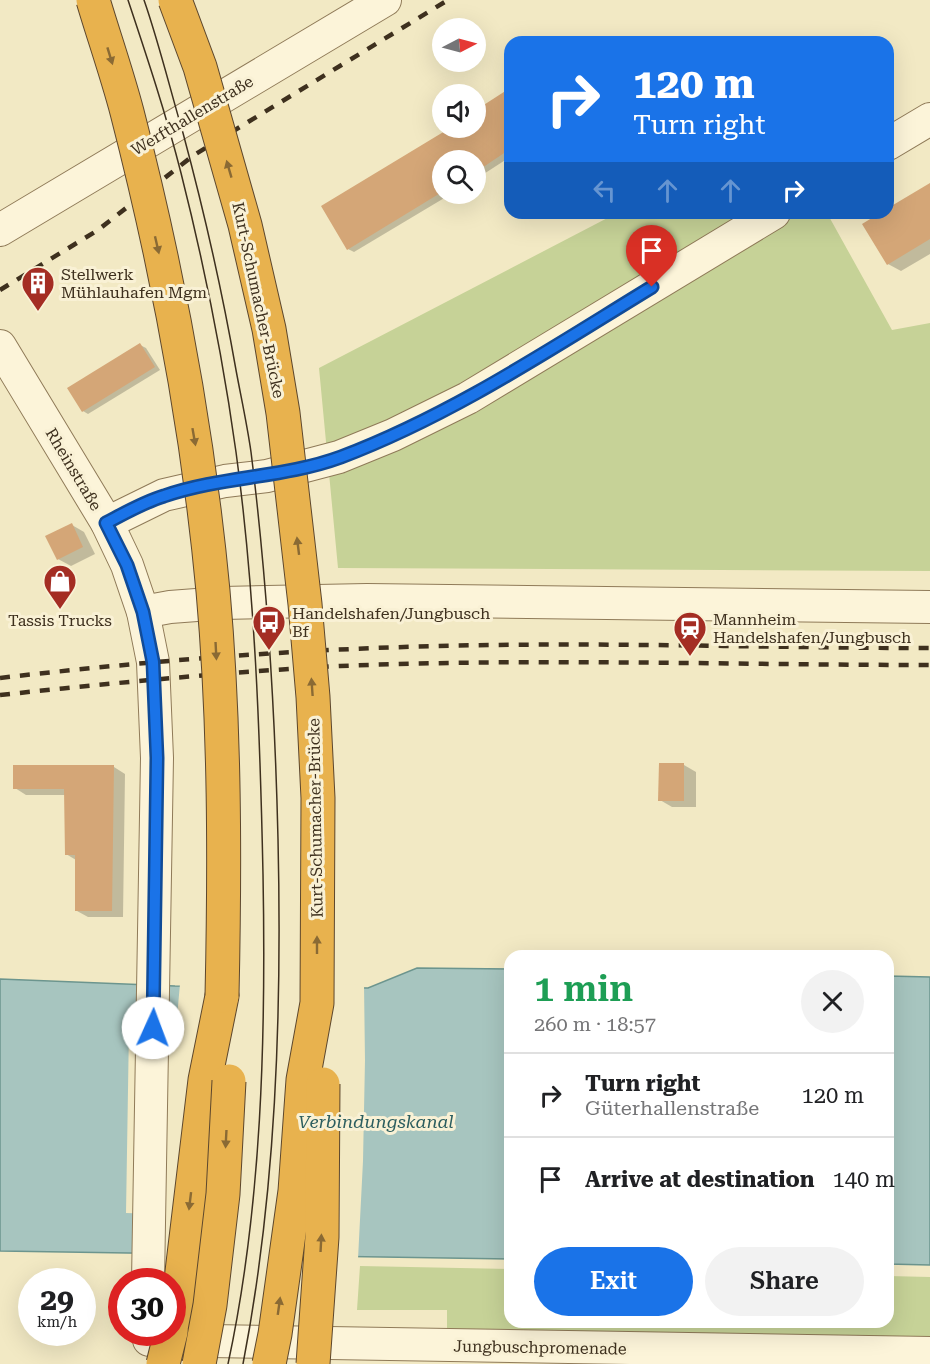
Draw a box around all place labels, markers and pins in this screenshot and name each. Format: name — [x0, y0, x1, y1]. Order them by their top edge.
pin — [626, 225, 677, 287]
building icon: Stellwerk Mühlauhafen Mgm — [20, 265, 56, 312]
place label: Stellwerk Mühlauhafen Mgm — [61, 265, 207, 302]
shop icon: Tassis Trucks — [42, 563, 78, 610]
bus stop icon: Handelshafen/Jungbusch Bf — [251, 604, 287, 651]
place label: Handelshafen/Jungbusch Bf — [292, 604, 490, 641]
station icon: Mannheim Handelshafen/Jungbusch — [672, 610, 708, 657]
place label: Mannheim Handelshafen/Jungbusch — [713, 610, 911, 647]
place label: Tassis Trucks — [8, 611, 112, 630]

